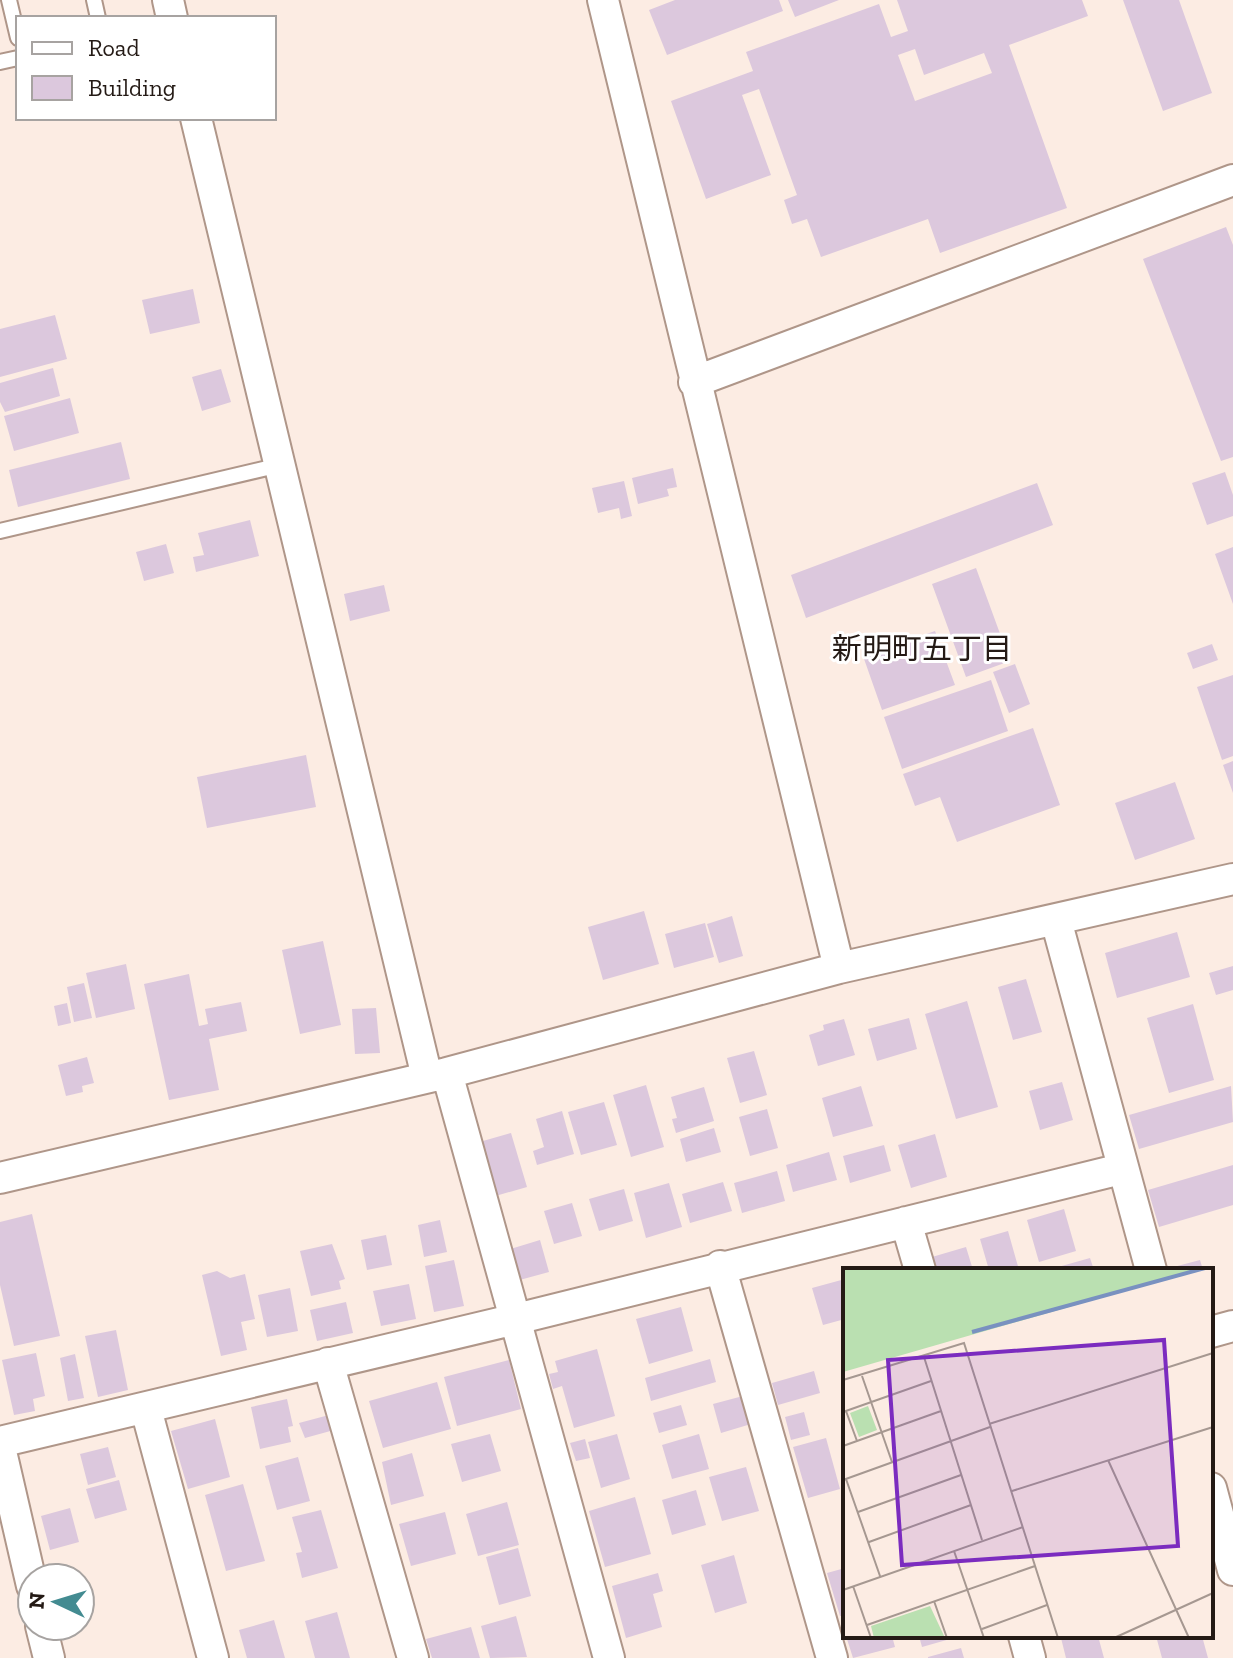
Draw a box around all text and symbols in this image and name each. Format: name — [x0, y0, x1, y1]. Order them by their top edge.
legend — [16, 16, 276, 120]
text: Road — [88, 33, 140, 62]
text: Building — [88, 73, 176, 102]
district label: 新明町五丁目 — [832, 631, 1012, 667]
inset map — [843, 1268, 1213, 1638]
north arrow — [16, 1562, 96, 1642]
text: N — [22, 1591, 51, 1610]

